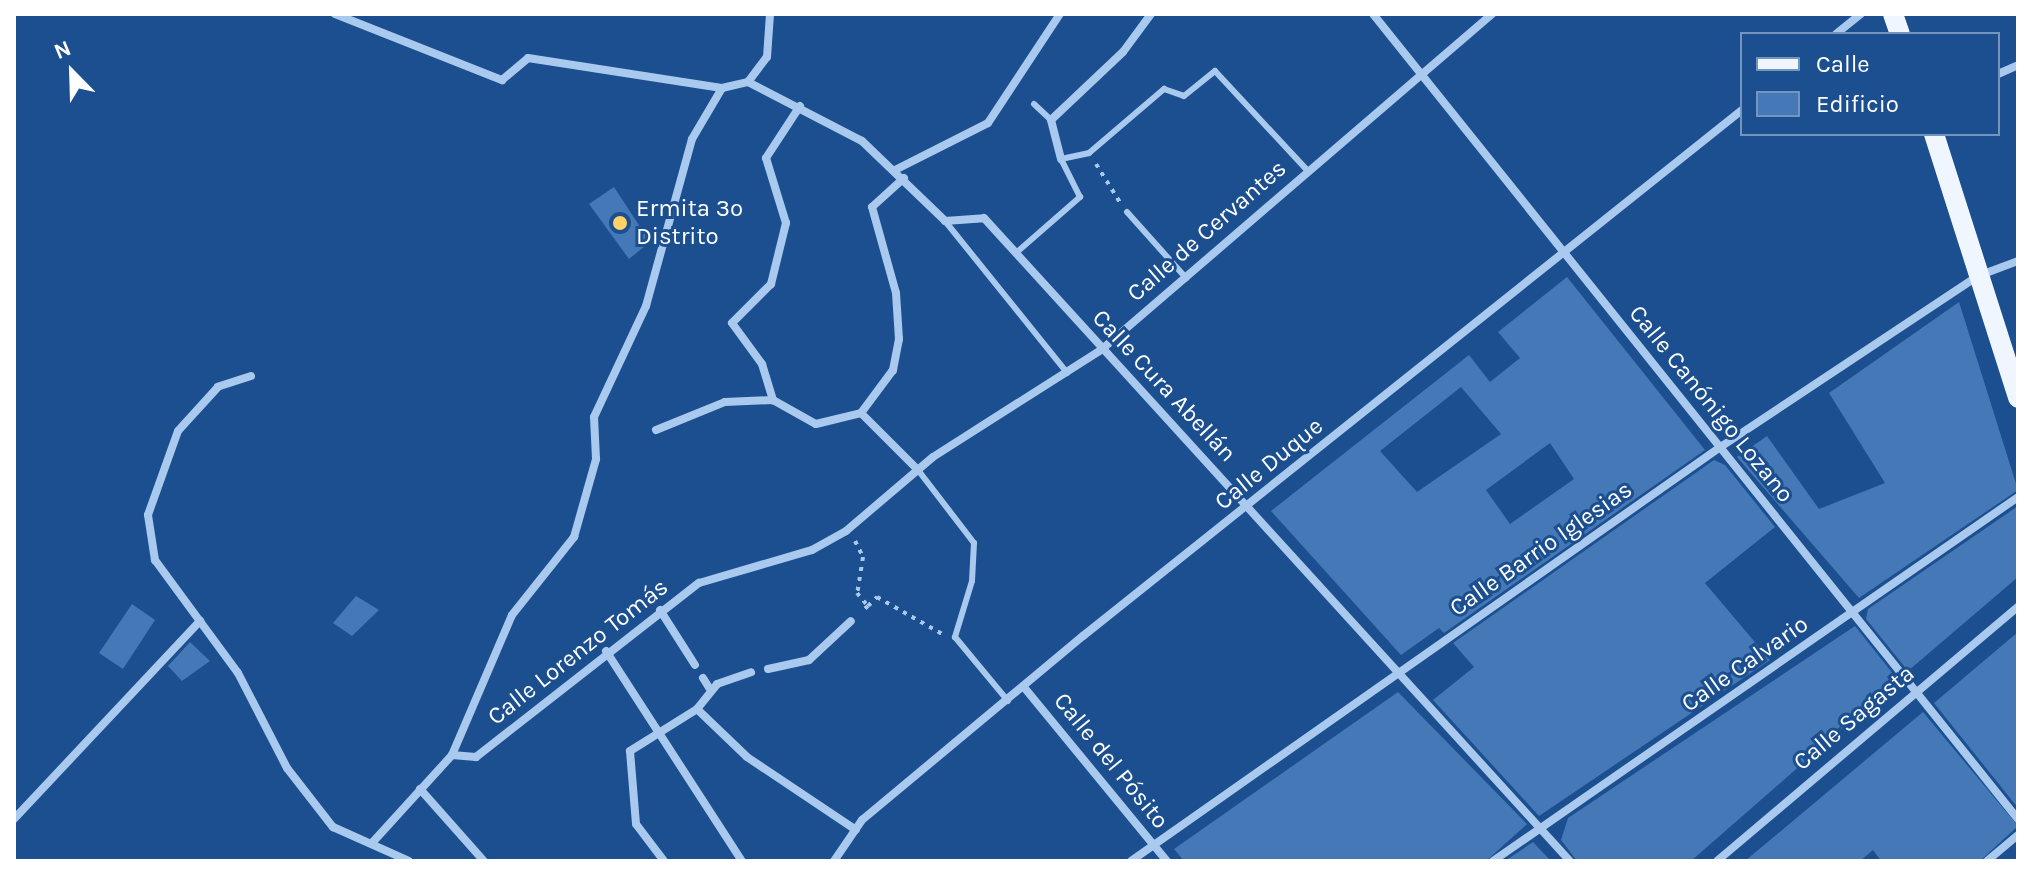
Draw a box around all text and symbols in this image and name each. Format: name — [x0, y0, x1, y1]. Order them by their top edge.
north arrow — [32, 32, 112, 112]
legend — [1740, 32, 2000, 136]
text: N — [50, 35, 75, 65]
text: Calle — [1816, 50, 1870, 78]
text: Edificio — [1816, 90, 1899, 118]
street label: Calle de Cervantes — [1122, 154, 1292, 308]
place label: Ermita 3º Distrito — [636, 195, 743, 251]
marker: Ermita 3º Distrito — [611, 214, 629, 232]
street label: Calle Canónigo Lozano — [1623, 300, 1799, 508]
street label: Calle Cura Abellán — [1086, 304, 1242, 468]
street label: Calle Duque — [1209, 412, 1329, 516]
street label: Calle Barrio Iglesias — [1444, 475, 1638, 623]
street label: Calle Lorenzo Tomás — [482, 573, 674, 731]
street label: Calle Calvario — [1676, 610, 1814, 718]
street label: Calle Sagasta — [1788, 659, 1920, 777]
street label: Calle del Pósito — [1047, 687, 1175, 835]

